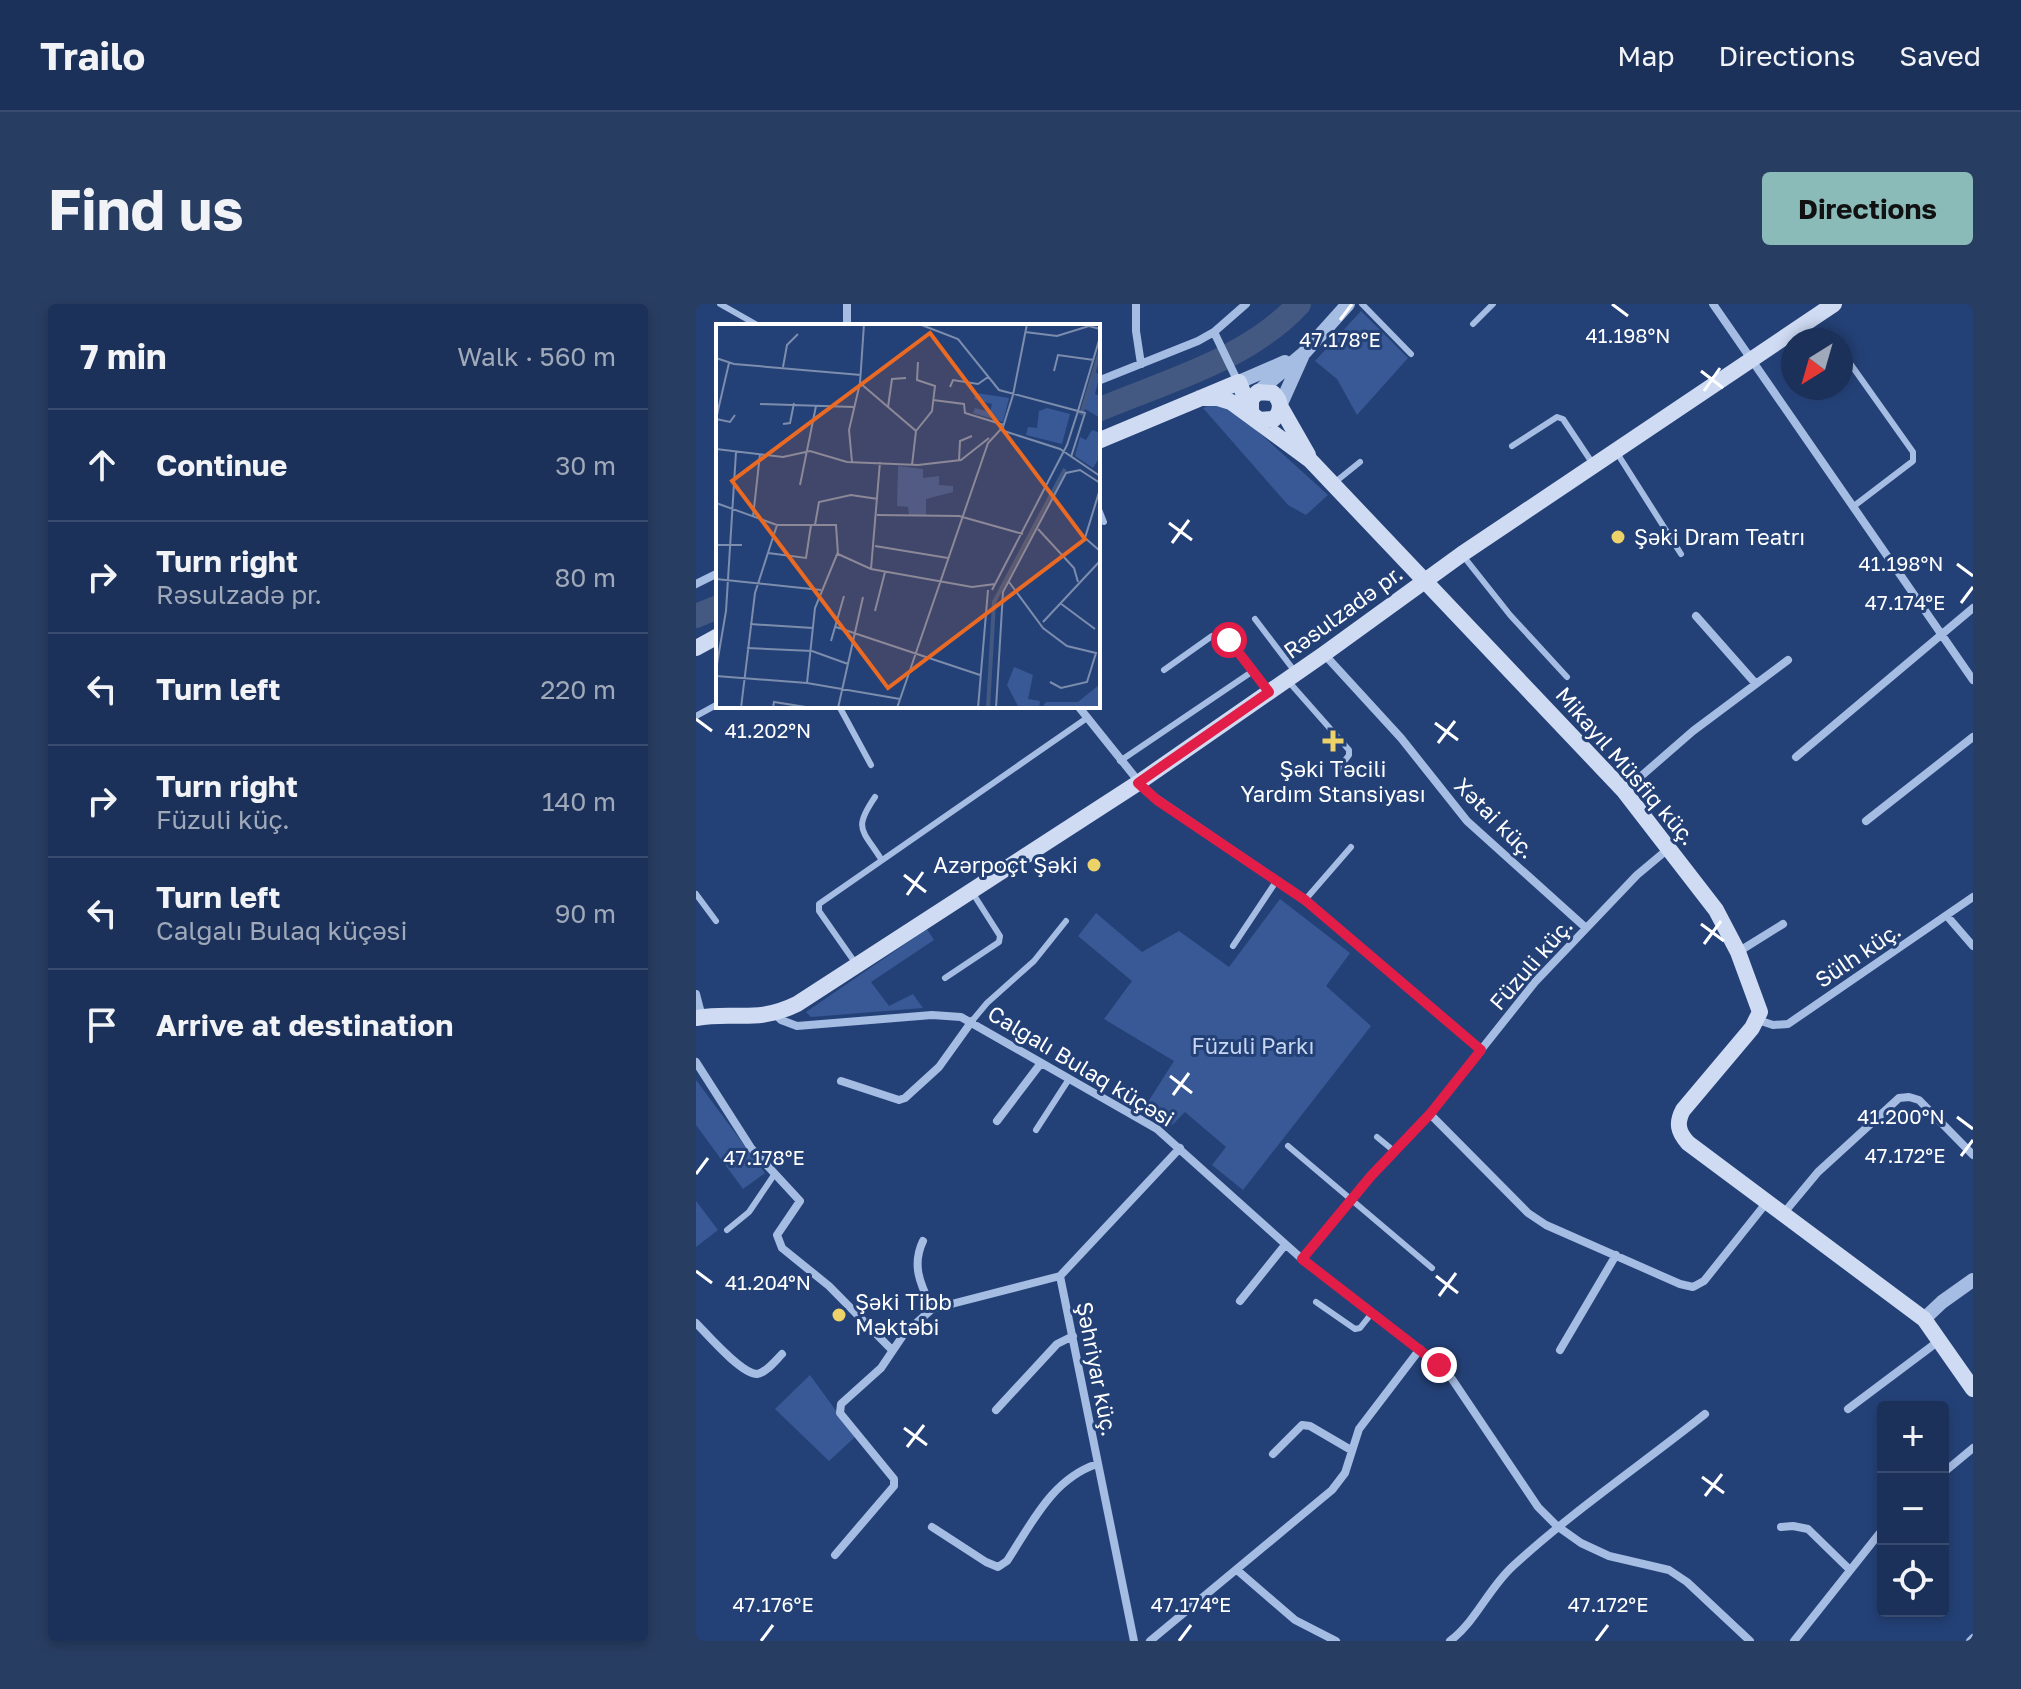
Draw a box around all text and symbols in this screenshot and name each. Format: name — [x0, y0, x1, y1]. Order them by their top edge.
text: Trailo — [40, 33, 145, 78]
text: Map — [1617, 39, 1674, 72]
text: Directions — [1718, 39, 1855, 72]
text: Saved — [1899, 39, 1981, 72]
button: Directions — [1762, 172, 1973, 245]
text: Find us — [48, 175, 244, 242]
text: 41.198°N — [1586, 323, 1670, 347]
inset map — [716, 324, 1100, 708]
text: 47.178°E — [1299, 327, 1381, 351]
north arrow — [1781, 328, 1853, 400]
text: 7 min — [80, 336, 167, 376]
text: Walk · 560 m — [457, 341, 616, 372]
icon: ahead — [80, 443, 124, 487]
text: Continue — [156, 447, 287, 483]
text: 30 m — [555, 450, 616, 481]
place label: Şəki Dram Teatrı — [1634, 523, 1805, 550]
marker: Şəki Dram Teatrı — [1609, 528, 1627, 546]
text: Turn right — [156, 543, 298, 579]
text: 41.198°N — [1859, 551, 1943, 575]
icon: right — [80, 555, 124, 599]
street label: Rəsulzadə pr. — [1278, 559, 1407, 664]
text: 80 m — [555, 562, 616, 593]
text: Rəsulzadə pr. — [156, 579, 322, 610]
text: 47.174°E — [1865, 590, 1945, 614]
route start — [1211, 622, 1247, 658]
icon: left — [80, 667, 124, 711]
text: Turn left — [156, 671, 281, 707]
text: 220 m — [540, 674, 616, 705]
street label: Mikayıl Müsfiq küç. — [1550, 681, 1702, 850]
text: 41.202°N — [725, 718, 811, 742]
marker: Şəki Təcili Yardım Stansiyası — [1322, 730, 1344, 752]
place label: Şəki Təcili Yardım Stansiyası — [1240, 755, 1426, 807]
text: Turn right — [156, 768, 298, 804]
street label: Xətai küç. — [1449, 772, 1541, 864]
icon: right — [80, 779, 124, 823]
text: 140 m — [542, 786, 616, 817]
text: Füzuli küç. — [156, 804, 290, 835]
place label: Azərpoçt Şəki — [933, 851, 1078, 878]
marker: Azərpoçt Şəki — [1085, 856, 1103, 874]
text: Turn left — [156, 879, 281, 915]
icon: left — [80, 891, 124, 935]
text: 90 m — [555, 898, 616, 929]
street label: Füzuli küç. — [1483, 912, 1578, 1015]
text: Calğalı Bulaq küçəsi — [156, 915, 407, 946]
street label: Sülh küç. — [1810, 916, 1906, 993]
street label: Calğalı Bulaq küçəsi — [983, 999, 1179, 1132]
icon: arrive — [80, 1003, 124, 1047]
text: Arrive at destination — [156, 1007, 453, 1043]
park label: Füzuli Parkı — [1192, 1032, 1314, 1059]
text: 41.200°N — [1857, 1104, 1945, 1128]
text: 47.172°E — [1865, 1143, 1945, 1167]
text: 47.178°E — [723, 1145, 805, 1169]
text: 41.204°N — [725, 1270, 811, 1294]
place label: Şəki Tibb Məktəbi — [855, 1288, 952, 1340]
street label: Şəhriyar küç. — [1071, 1299, 1124, 1438]
marker: Şəki Tibb Məktəbi — [830, 1306, 848, 1324]
route end — [1421, 1347, 1457, 1383]
map controls — [1877, 1401, 1949, 1617]
button: + — [1877, 1401, 1949, 1473]
button: − — [1877, 1473, 1949, 1545]
button: locate — [1877, 1545, 1949, 1617]
text: 47.176°E — [732, 1592, 814, 1616]
text: 47.174°E — [1151, 1592, 1231, 1616]
text: 47.172°E — [1568, 1592, 1648, 1616]

